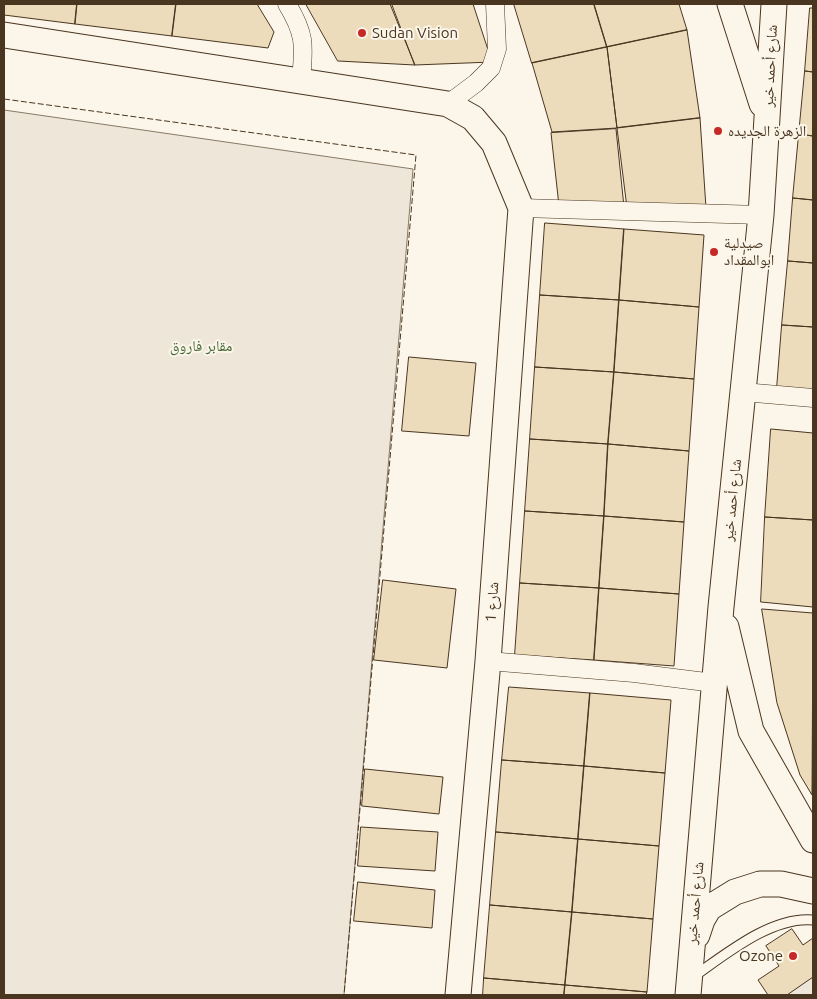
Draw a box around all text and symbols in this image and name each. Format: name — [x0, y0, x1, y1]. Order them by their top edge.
place label: Sudan Vision — [372, 24, 458, 42]
street label: شارع أحمد خير — [759, 24, 781, 108]
marker: Sudan Vision — [356, 27, 368, 39]
place label: الزهرة الجديده — [728, 122, 806, 140]
marker: الزهرة الجديده — [712, 125, 724, 137]
place label: صيدلية ابوالمقداد — [724, 234, 774, 269]
marker: صيدلية ابوالمقداد — [708, 246, 720, 258]
park label: مقابر فاروق — [170, 337, 232, 355]
street label: شارع أحمد خير — [719, 458, 745, 542]
street label: شارع 1 — [482, 581, 502, 623]
street label: شارع أحمد خير — [682, 861, 708, 945]
place label: Ozone — [739, 947, 783, 965]
marker: Ozone — [787, 950, 799, 962]

